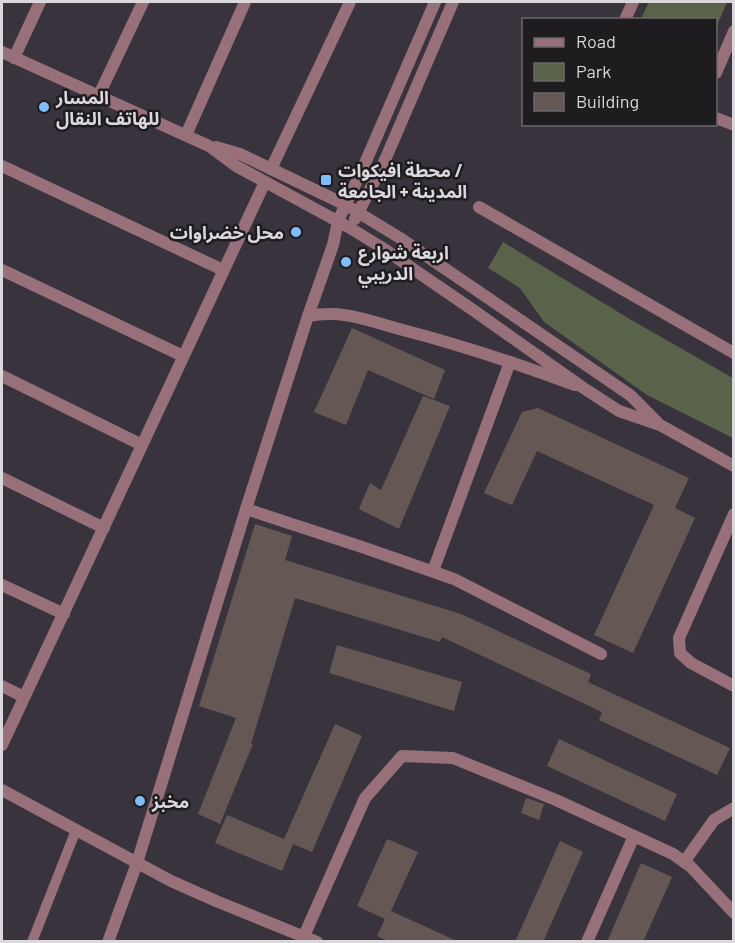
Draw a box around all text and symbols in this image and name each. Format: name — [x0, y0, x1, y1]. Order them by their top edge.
legend — [522, 18, 717, 126]
text: Road — [576, 30, 616, 52]
text: Park — [576, 60, 611, 82]
place label: المسار للهاتف النقال — [55, 86, 159, 130]
text: Building — [576, 90, 639, 112]
marker: المسار للهاتف النقال — [37, 100, 51, 114]
place label: محطة افيكوات / المدينة + الجامعة — [338, 159, 467, 202]
marker: محطة افيكوات / المدينة + الجامعة — [319, 173, 333, 187]
place label: محل خضراوات — [170, 221, 284, 244]
marker: محل خضراوات — [289, 225, 303, 239]
place label: اربعة شوارع الدريبي — [358, 241, 449, 288]
marker: اربعة شوارع الدريبي — [339, 255, 353, 269]
place label: مخبز — [151, 790, 189, 813]
marker: مخبز — [133, 794, 147, 808]

